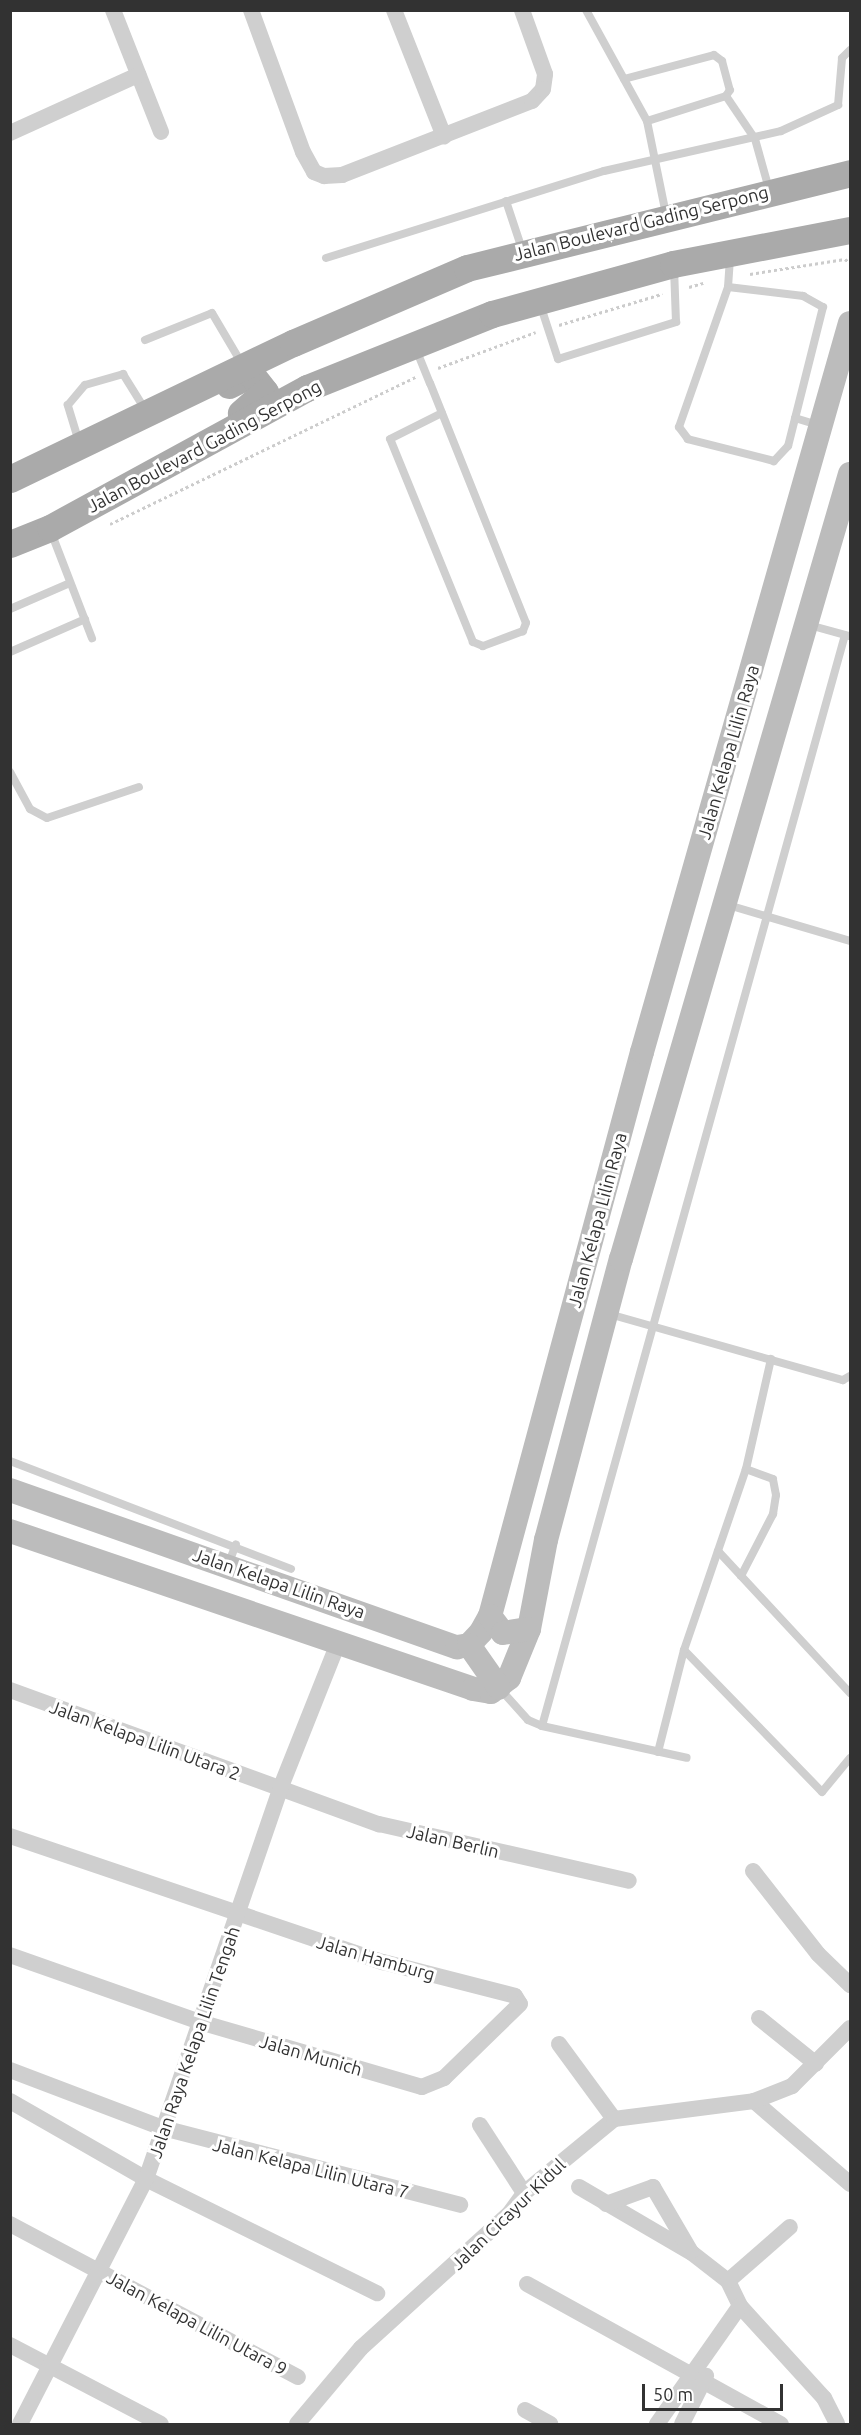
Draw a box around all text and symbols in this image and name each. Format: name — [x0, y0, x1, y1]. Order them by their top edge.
street label: Jalan Boulevard Gading Serpong — [511, 181, 771, 265]
street label: Jalan Boulevard Gading Serpong — [83, 375, 325, 517]
street label: Jalan Kelapa Lilin Raya — [693, 662, 763, 842]
street label: Jalan Kelapa Lilin Raya — [563, 1130, 631, 1310]
street label: Jalan Kelapa Lilin Raya — [190, 1543, 368, 1623]
street label: Jalan Kelapa Lilin Utara 2 — [47, 1695, 243, 1785]
street label: Jalan Berlin — [405, 1820, 501, 1862]
street label: Jalan Raya Kelapa Lilin Tengah — [144, 1923, 244, 2161]
street label: Jalan Hamburg — [314, 1931, 438, 1985]
street label: Jalan Munich — [257, 2030, 365, 2080]
street label: Jalan Kelapa Lilin Utara 7 — [211, 2133, 411, 2203]
street label: Jalan Cicayur Kidul — [446, 2154, 570, 2274]
street label: Jalan Kelapa Lilin Utara 9 — [103, 2266, 291, 2380]
scale bar — [645, 2372, 786, 2410]
text: 50 m — [653, 2384, 693, 2404]

